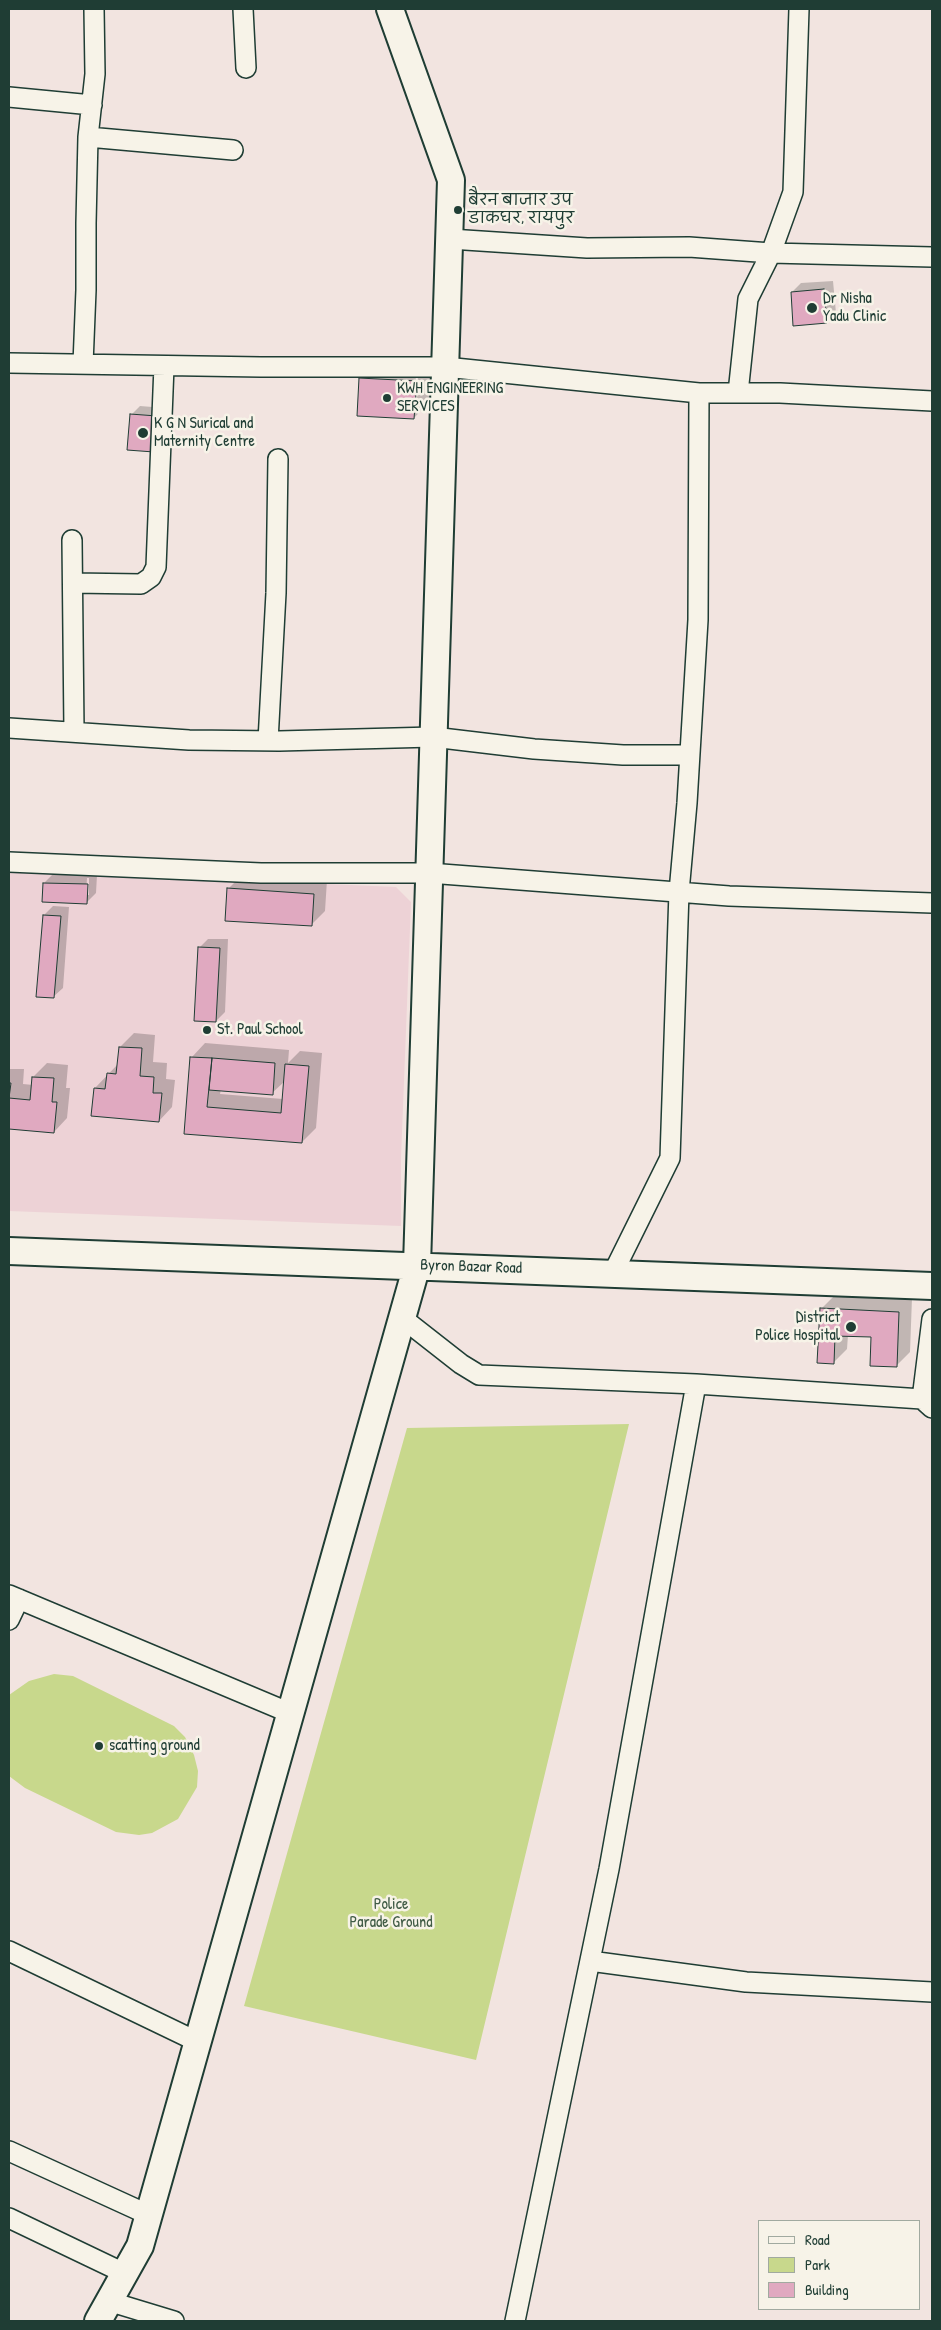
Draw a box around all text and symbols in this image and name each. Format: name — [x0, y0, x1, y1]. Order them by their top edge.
place label: बैरन बाजार उप डाकघर, रायपुर — [468, 191, 574, 229]
marker: बैरन बाजार उप डाकघर, रायपुर — [452, 204, 464, 216]
place label: Dr Nisha Yadu Clinic — [823, 289, 886, 327]
marker: Dr Nisha Yadu Clinic — [805, 301, 819, 315]
place label: KWH ENGINEERING SERVICES — [397, 379, 503, 417]
marker: KWH ENGINEERING SERVICES — [381, 392, 393, 404]
place label: K G N Surical and Maternity Centre — [154, 414, 255, 452]
marker: K G N Surical and Maternity Centre — [136, 426, 150, 440]
place label: St. Paul School — [217, 1020, 303, 1040]
marker: St. Paul School — [201, 1024, 213, 1036]
street label: Byron Bazar Road — [420, 1256, 522, 1278]
place label: District Police Hospital — [755, 1308, 840, 1346]
marker: District Police Hospital — [844, 1320, 858, 1334]
place label: scatting ground — [109, 1736, 200, 1756]
marker: scatting ground — [93, 1740, 105, 1752]
park label: Police Parade Ground — [350, 1895, 432, 1933]
legend — [758, 2220, 921, 2310]
text: Road — [805, 2229, 830, 2250]
text: Park — [805, 2254, 830, 2275]
text: Building — [805, 2279, 849, 2300]

